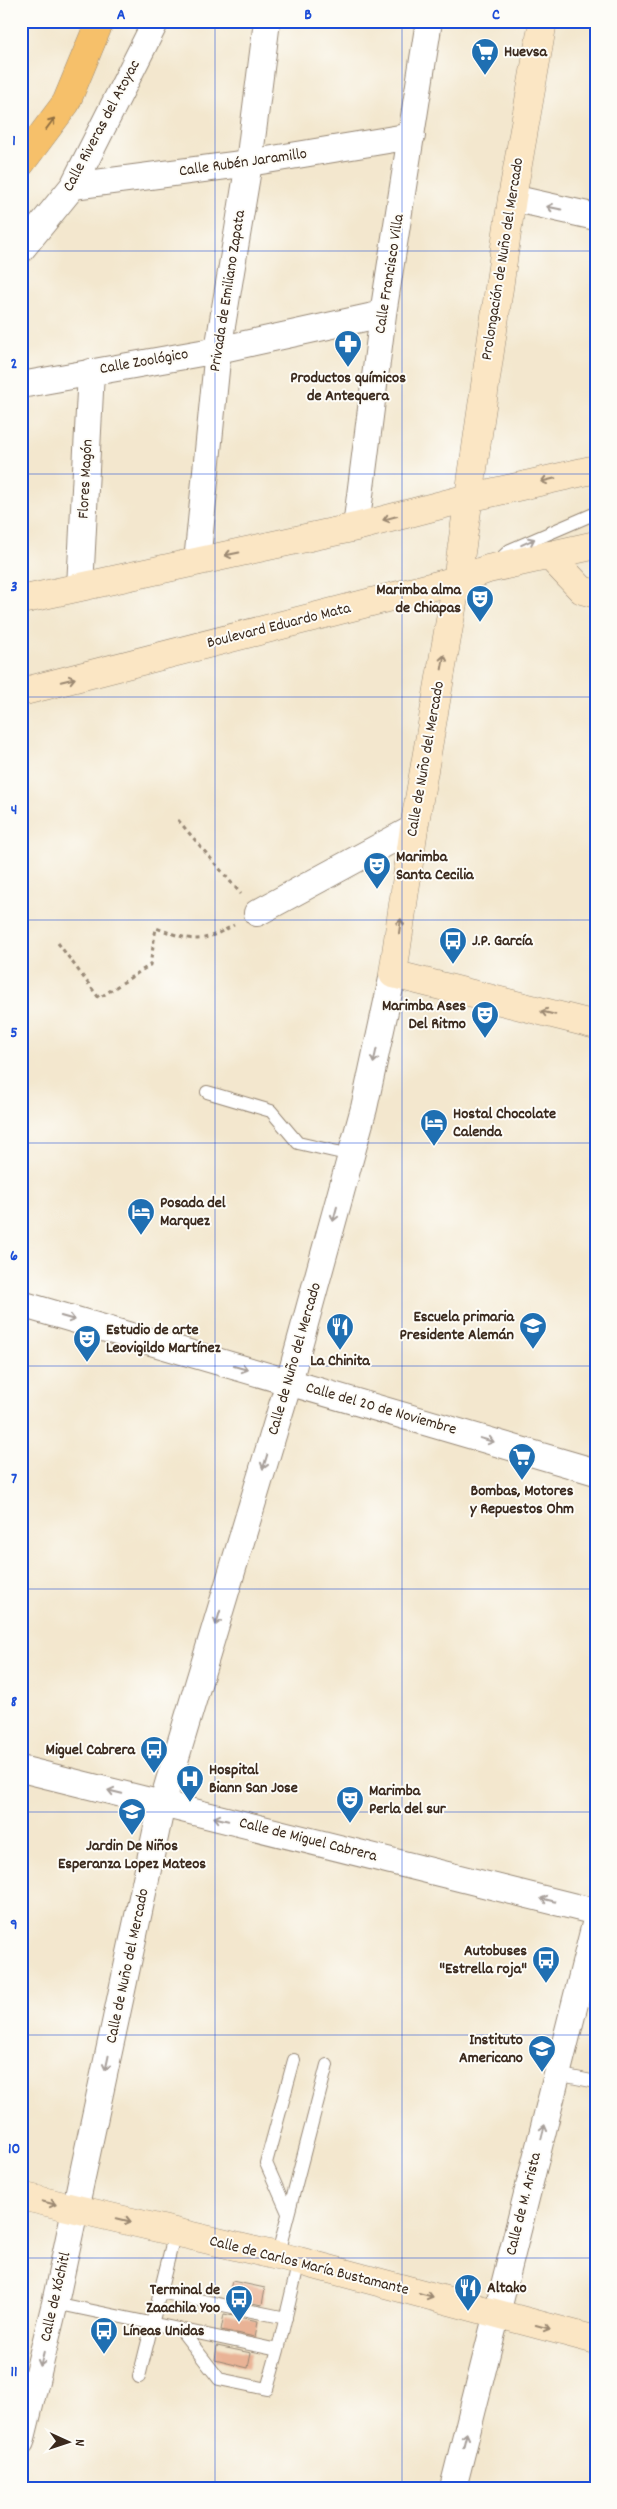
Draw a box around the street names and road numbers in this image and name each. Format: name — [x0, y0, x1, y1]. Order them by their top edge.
street label: Calle Riveras del Atoyac — [58, 56, 146, 196]
street label: Calle Rubén Jaramillo — [178, 143, 308, 183]
street label: Prolongación de Nuño del Mercado — [476, 156, 530, 362]
street label: Privada de Emiliano Zapata — [204, 208, 252, 374]
street label: Calle Francisco Villa — [369, 212, 411, 335]
street label: Calle Zoológico — [98, 343, 190, 381]
street label: Flores Magón — [72, 439, 100, 519]
street label: Boulevard Eduardo Mata — [205, 597, 354, 655]
street label: Calle de Nuño del Mercado — [401, 679, 451, 839]
street label: Calle de Nuño del Mercado — [262, 1280, 328, 1438]
street label: Calle del 20 de Noviembre — [303, 1376, 459, 1442]
street label: Calle de Miguel Cabrera — [237, 1812, 380, 1868]
street label: Calle de Nuño del Mercado — [100, 1886, 156, 2046]
street label: Calle de M. Arista — [500, 2150, 548, 2258]
street label: Calle de Carlos María Bustamante — [207, 2230, 411, 2302]
street label: Calle de Xóchitl — [35, 2250, 77, 2344]

